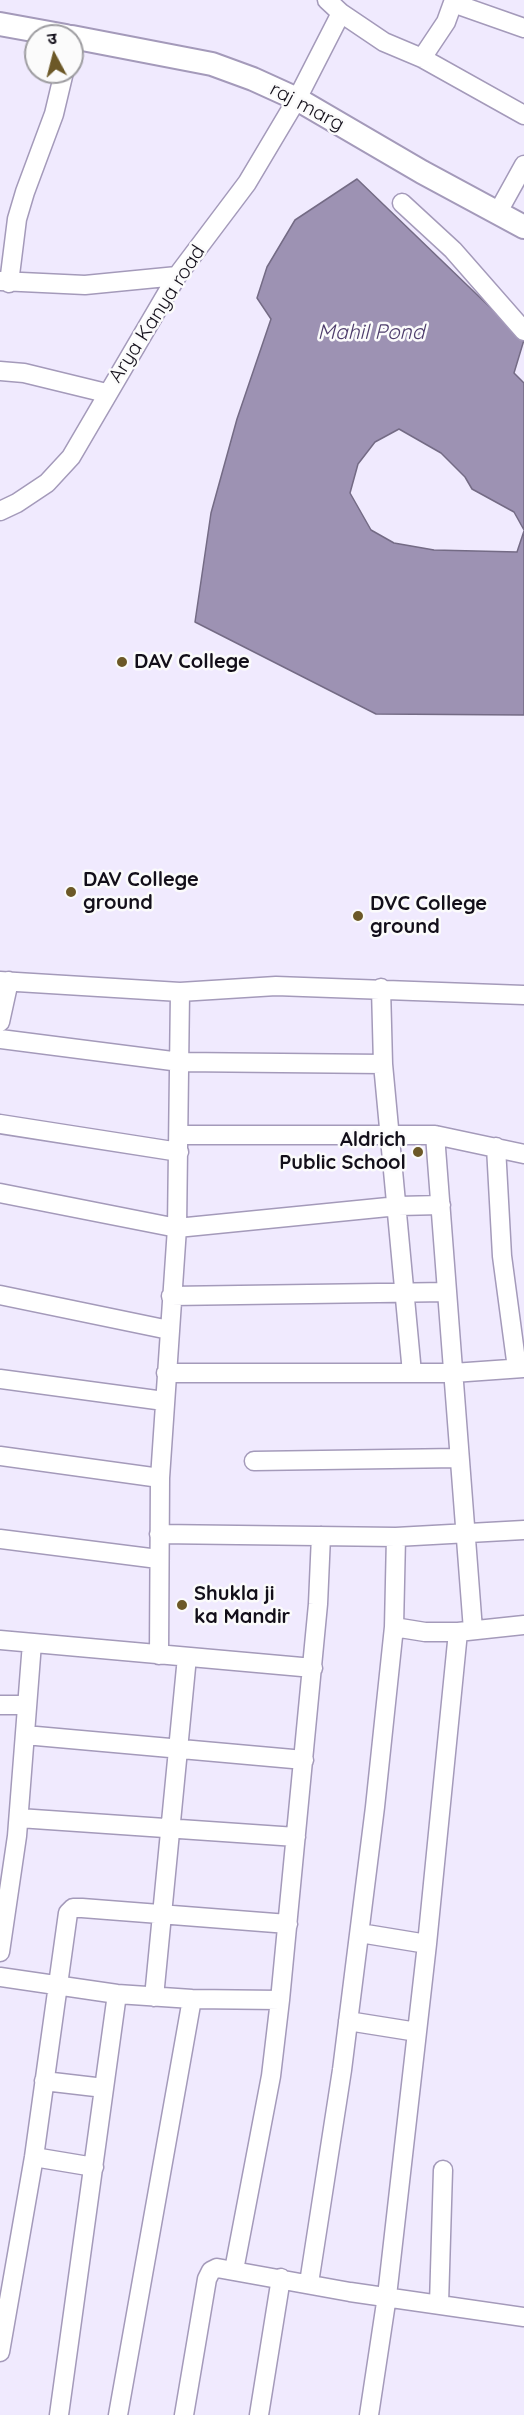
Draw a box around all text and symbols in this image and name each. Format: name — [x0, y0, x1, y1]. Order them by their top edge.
north arrow — [24, 24, 84, 84]
text: उ — [46, 28, 58, 49]
street label: raj marg — [266, 77, 348, 137]
street label: Arya Kanya road — [104, 241, 210, 387]
water label: Mahil Pond — [318, 320, 424, 346]
place label: DAV College — [134, 650, 250, 674]
marker: DAV College — [115, 655, 129, 669]
place label: DAV College ground — [83, 868, 199, 915]
marker: DAV College ground — [64, 885, 78, 899]
place label: DVC College ground — [370, 892, 487, 939]
marker: DVC College ground — [351, 909, 365, 923]
place label: Aldrich Public School — [279, 1128, 406, 1175]
marker: Aldrich Public School — [411, 1145, 425, 1159]
place label: Shukla ji ka Mandir — [194, 1582, 290, 1629]
marker: Shukla ji ka Mandir — [175, 1598, 189, 1612]

